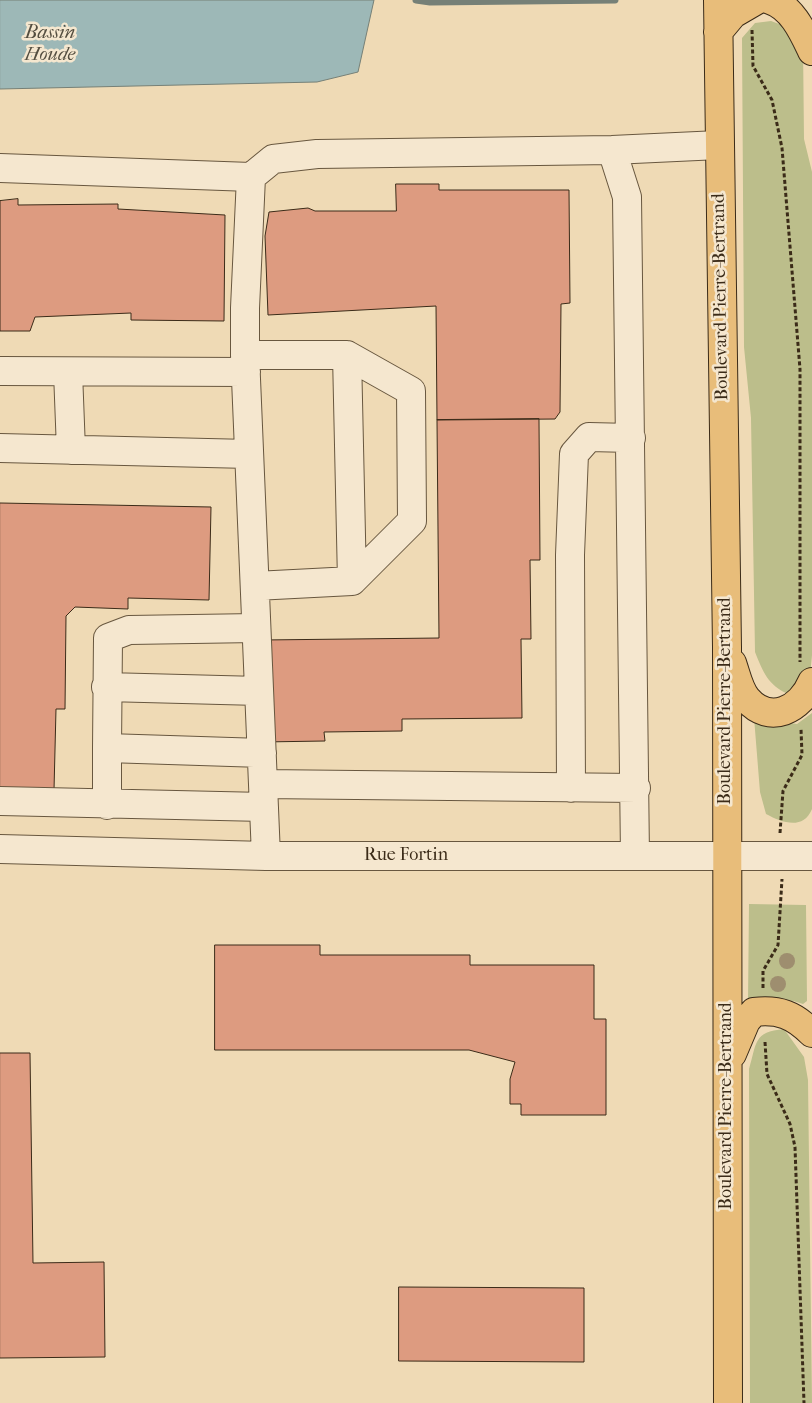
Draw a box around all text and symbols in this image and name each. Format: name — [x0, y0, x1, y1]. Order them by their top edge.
water label: Bassin Houde — [25, 22, 75, 66]
street label: Boulevard Pierre-Bertrand — [708, 193, 734, 401]
street label: Boulevard Pierre-Bertrand — [715, 597, 737, 805]
street label: Rue Fortin — [364, 845, 448, 867]
street label: Boulevard Pierre-Bertrand — [716, 1002, 738, 1210]

